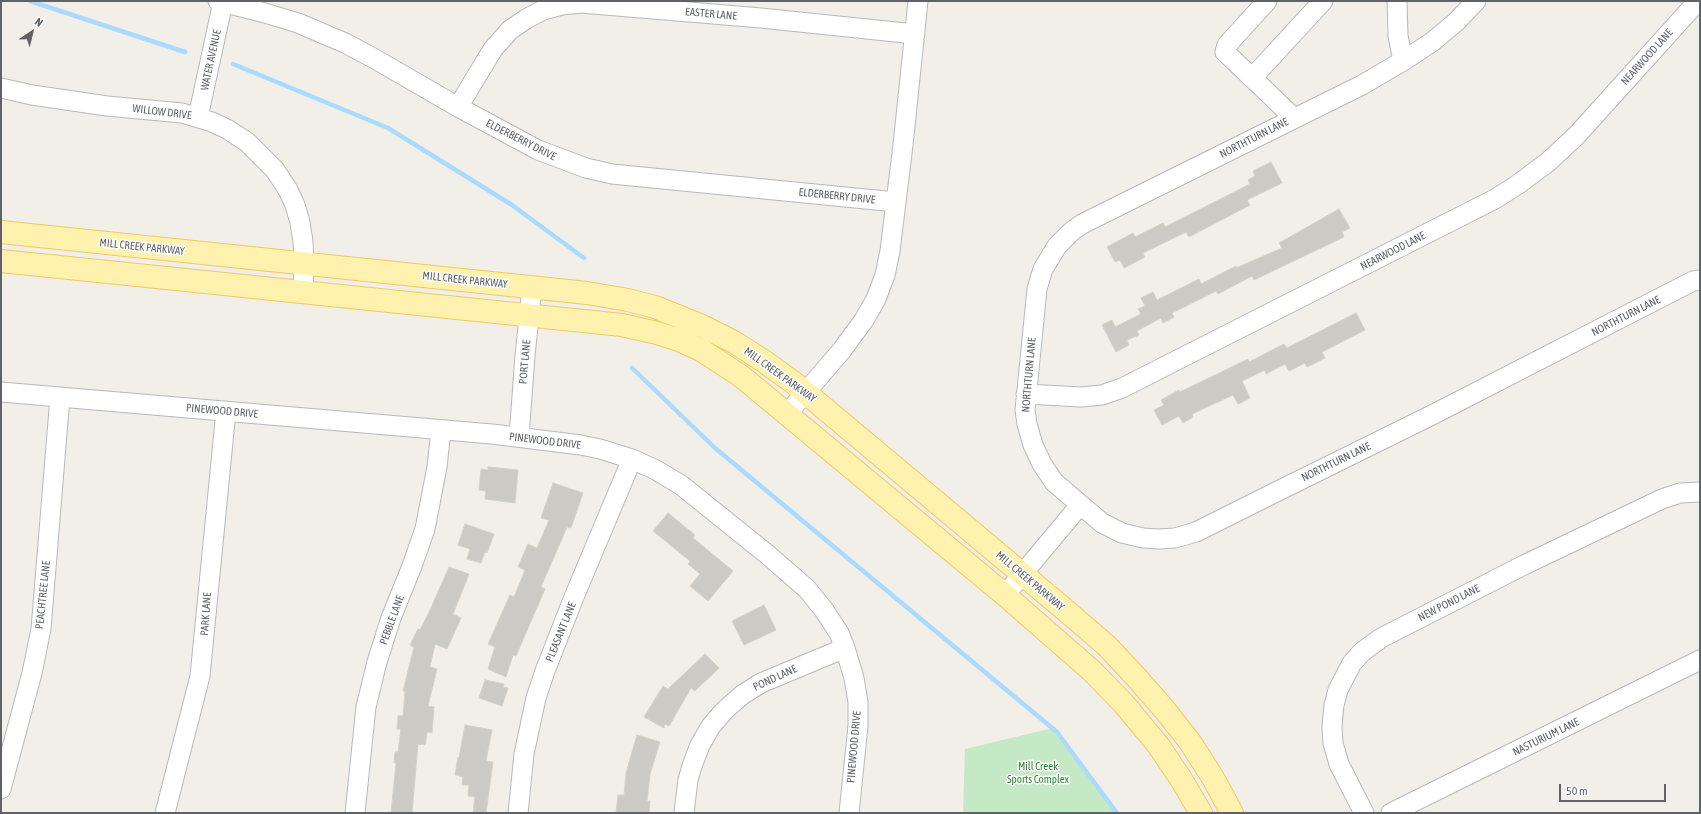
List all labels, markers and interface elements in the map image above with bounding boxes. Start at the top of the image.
street label: EASTER LANE [685,5,737,23]
north arrow [12,12,52,52]
text: N [33,15,45,29]
street label: NEARWOOD LANE [1618,26,1676,88]
street label: WATER AVENUE [198,28,224,92]
street label: WILLOW DRIVE [132,102,192,122]
street label: NORTHTURN LANE [1217,115,1291,161]
street label: ELDERBERRY DRIVE [484,117,558,163]
street label: ELDERBERRY DRIVE [798,185,876,207]
street label: NEARWOOD LANE [1358,229,1428,273]
street label: MILL CREEK PARKWAY [99,236,185,258]
street label: MILL CREEK PARKWAY [422,269,508,291]
street label: NORTHTURN LANE [1589,293,1663,339]
street label: NORTHTURN LANE [1019,337,1039,413]
street label: PORT LANE [516,339,534,385]
street label: MILL CREEK PARKWAY [741,344,819,406]
street label: PINEWOOD DRIVE [185,401,259,421]
street label: PINEWOOD DRIVE [508,430,582,452]
street label: NORTHTURN LANE [1299,440,1373,484]
street label: MILL CREEK PARKWAY [993,548,1067,614]
street label: PEACHTREE LANE [33,560,53,630]
street label: NEW POND LANE [1416,582,1482,624]
street label: PARK LANE [198,592,214,636]
street label: PEBBLE LANE [377,593,407,647]
street label: PLEASANT LANE [543,600,579,664]
street label: POND LANE [751,662,799,694]
street label: PINEWOOD DRIVE [844,710,864,784]
street label: NASTURIUM LANE [1511,715,1581,759]
park label: Mill Creek Sports Complex [1007,760,1069,786]
scale bar [1561,776,1668,802]
text: 50 m [1566,784,1588,798]

